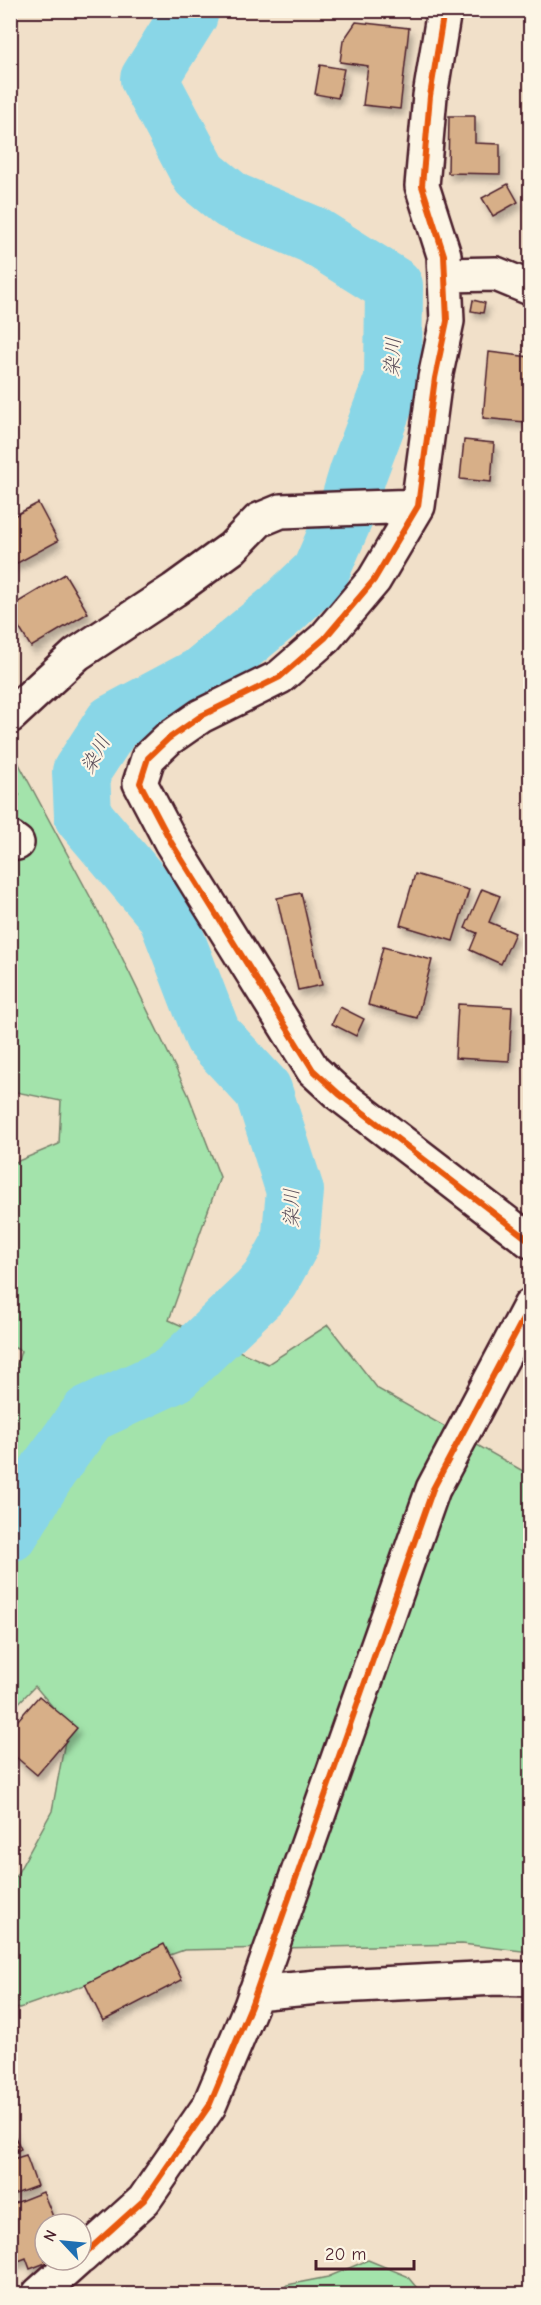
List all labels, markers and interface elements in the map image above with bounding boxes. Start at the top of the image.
water label: 染川 [380,336,405,378]
water label: 染川 [76,731,115,777]
water label: 染川 [280,1188,303,1228]
north arrow [33,2212,93,2272]
text: N [40,2227,61,2244]
scale bar [316,2233,414,2271]
text: 20 m [325,2244,366,2265]

